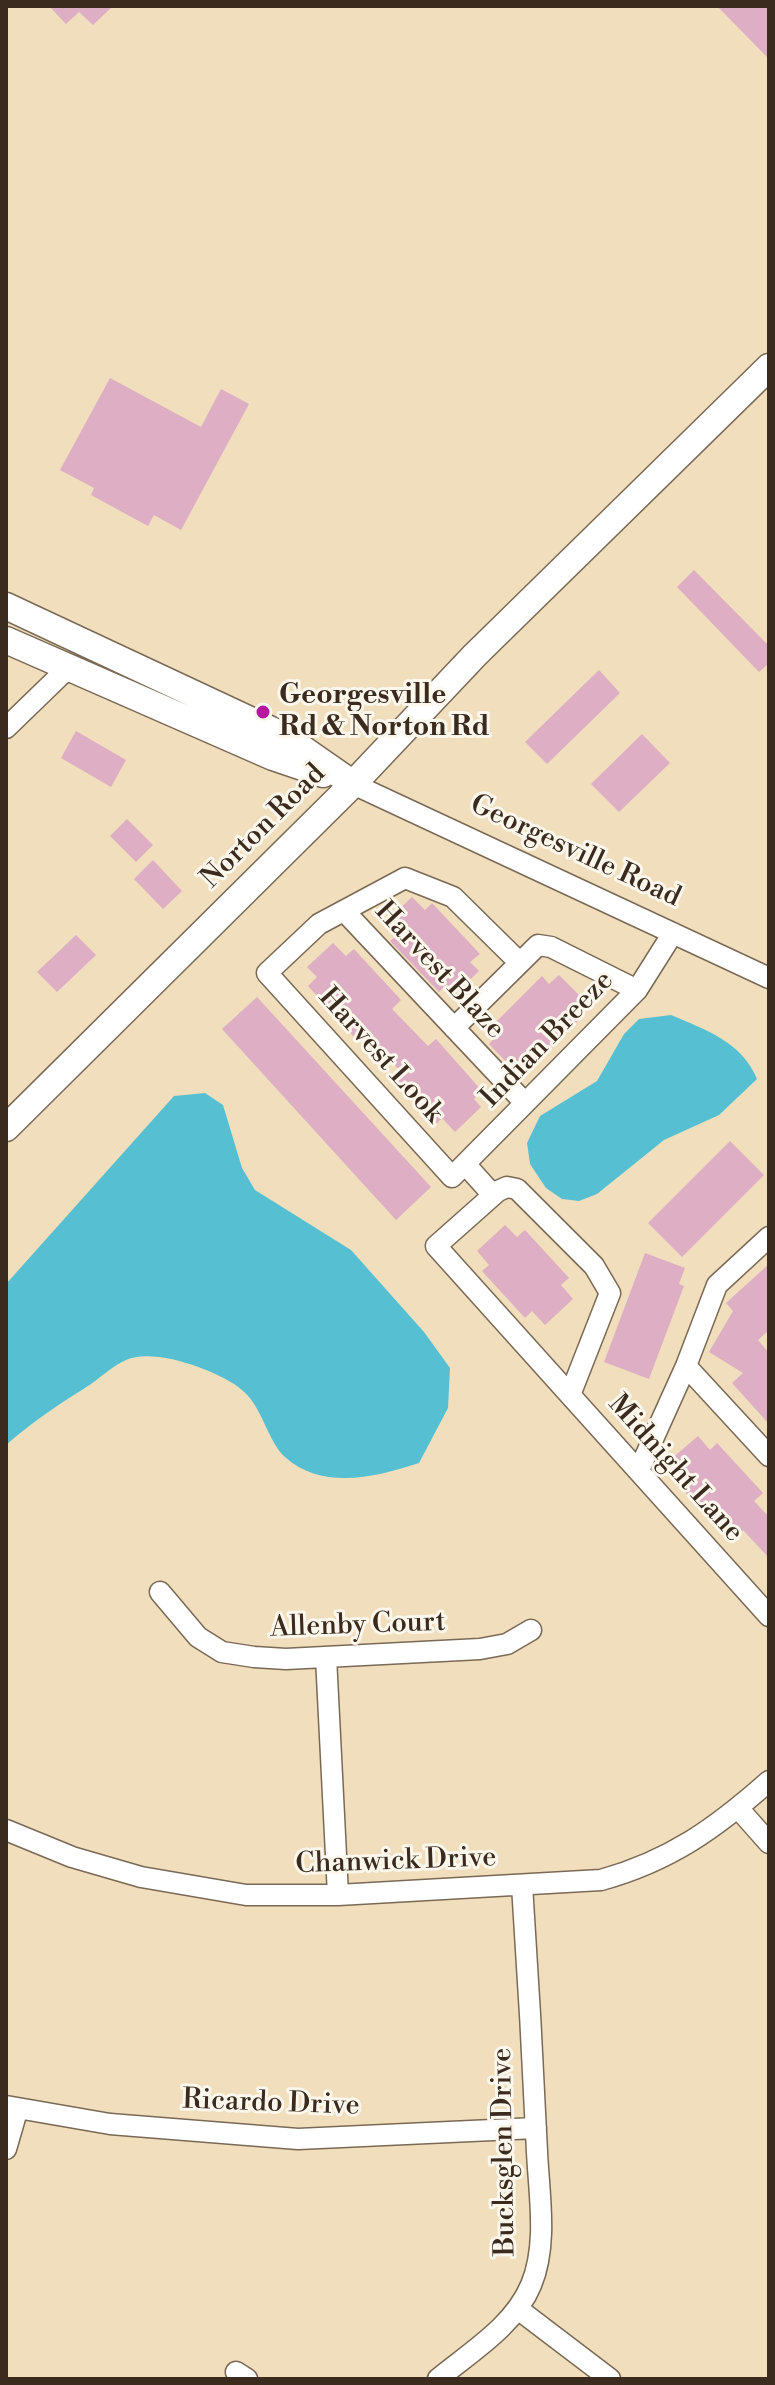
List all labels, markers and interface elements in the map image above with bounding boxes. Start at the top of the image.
place label: Georgesville Rd & Norton Rd [279,679,489,745]
marker: Georgesville Rd & Norton Rd [254,703,272,721]
street label: Norton Road [195,758,333,896]
street label: Georgesville Road [465,789,685,915]
street label: Harvest Blaze [367,895,511,1047]
street label: Indian Breeze [475,965,621,1115]
street label: Harvest Look [311,982,449,1130]
street label: Midnight Lane [600,1389,750,1549]
street label: Allenby Court [270,1606,446,1646]
street label: Chanwick Drive [295,1842,497,1882]
street label: Bucksglen Drive [486,2047,524,2257]
street label: Ricardo Drive [182,2084,360,2124]

